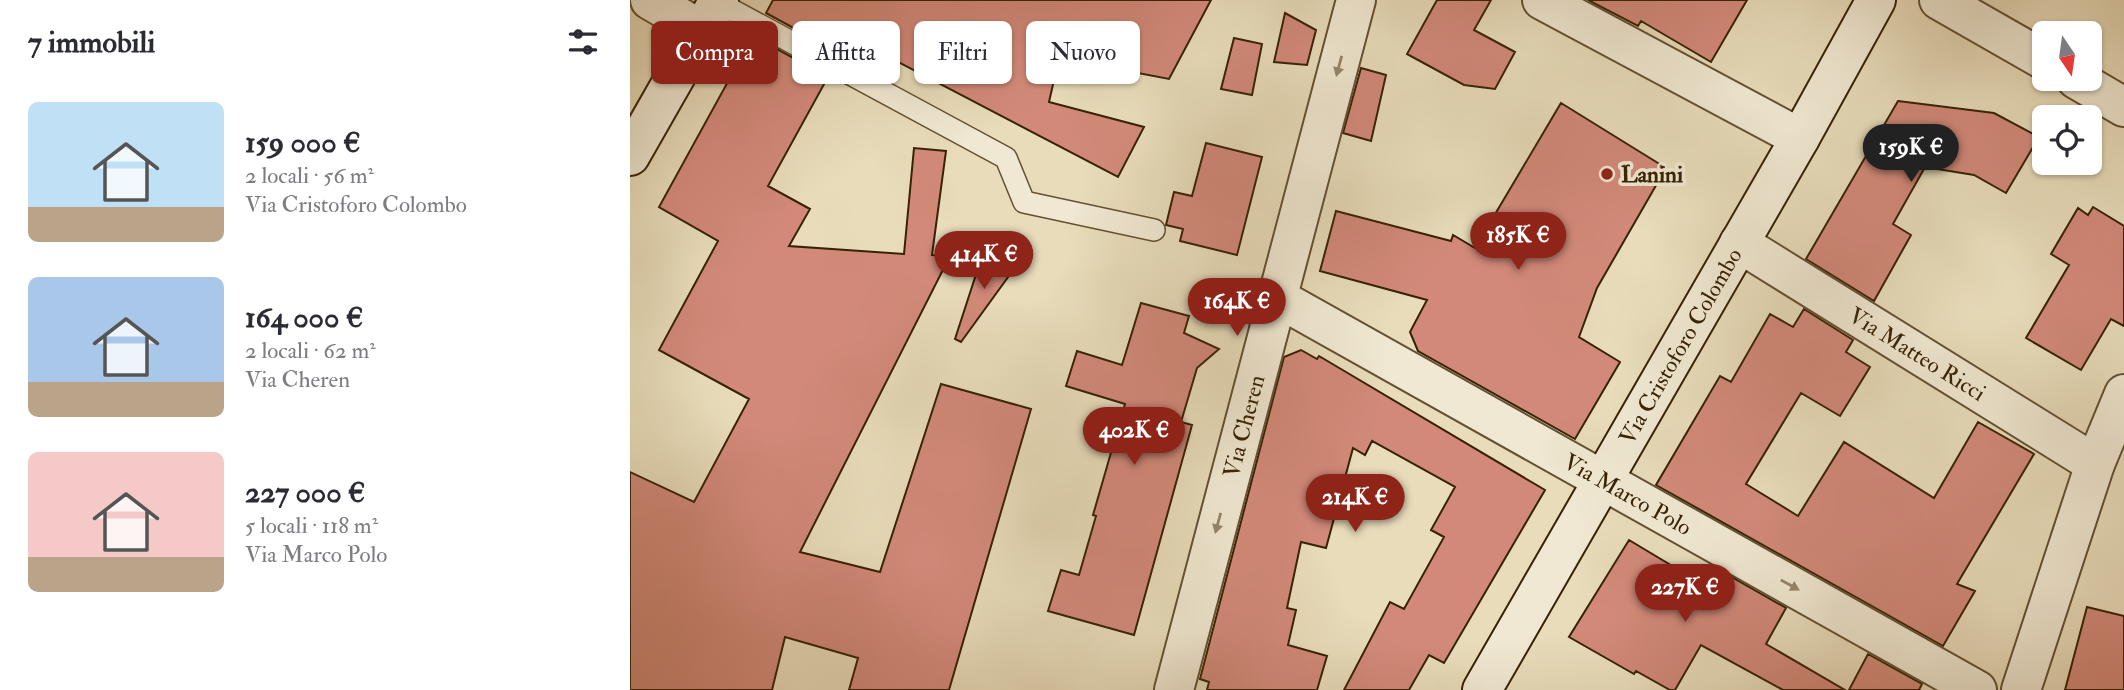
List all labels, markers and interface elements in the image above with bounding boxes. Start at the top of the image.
chip: Compra [651,21,778,84]
chip: Affitta [792,21,900,84]
chip: Filtri [914,21,1012,84]
chip: Nuovo [1026,21,1140,84]
north arrow [2032,21,2102,91]
map controls [2032,21,2102,175]
icon: filters [564,23,602,61]
text: 7 immobili [28,24,155,61]
one-way arrow [1333,55,1344,77]
button: locate [2032,105,2102,175]
text: 159 000 € [245,124,361,161]
pin: 159K € [1854,124,1968,184]
icon: home [84,130,168,214]
text: 159K € [1879,132,1943,161]
place label: Lanini [1621,160,1683,189]
text: 2 locali · 56 m² [245,161,374,190]
marker: Lanini [1599,166,1615,182]
text: Via Cristoforo Colombo [245,190,467,219]
pin: 185K € [1461,212,1575,272]
text: 185K € [1486,220,1550,249]
pin: 414K € [927,232,1041,291]
text: 414K € [950,239,1018,268]
street label: Via Cristoforo Colombo [1613,243,1749,450]
pin: 164K € [1180,278,1294,338]
text: 164K € [1204,286,1270,315]
text: 164 000 € [245,299,363,336]
street label: Via Matteo Ricci [1843,301,1991,408]
icon: home [84,305,168,389]
text: 2 locali · 62 m² [245,336,376,365]
text: Via Cheren [245,365,350,394]
street label: Via Cheren [1217,371,1272,481]
pin: 402K € [1077,407,1191,467]
text: 402K € [1099,415,1169,444]
street label: Via Marco Polo [1558,447,1697,542]
text: 227 000 € [245,474,365,511]
pin: 214K € [1298,475,1412,534]
icon: home [84,480,168,564]
text: 214K € [1322,482,1388,511]
text: 5 locali · 118 m² [245,511,378,540]
one-way arrow [1212,512,1223,534]
text: Via Marco Polo [245,540,387,569]
pin: 227K € [1628,564,1742,624]
text: 227K € [1651,572,1719,601]
one-way arrow [1781,579,1800,591]

